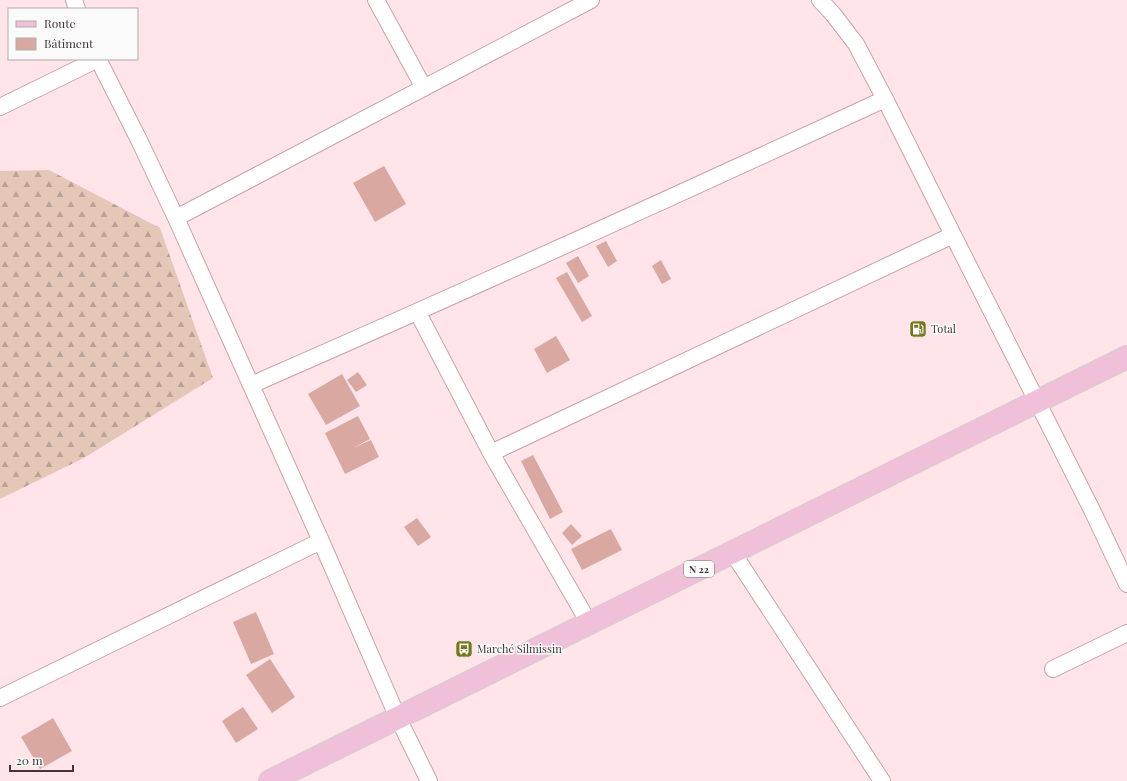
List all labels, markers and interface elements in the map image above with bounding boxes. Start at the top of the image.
legend [8,8,138,60]
text: Route [44,15,76,31]
text: Bâtiment [44,35,94,51]
fuel station icon: Total [908,319,928,339]
place label: Total [931,321,956,336]
road number: N 22 [684,561,714,577]
bus stop icon: Marché Silmissin [454,639,474,659]
place label: Marché Silmissin [477,641,562,656]
scale bar [10,747,73,773]
text: 20 m [16,752,43,768]

